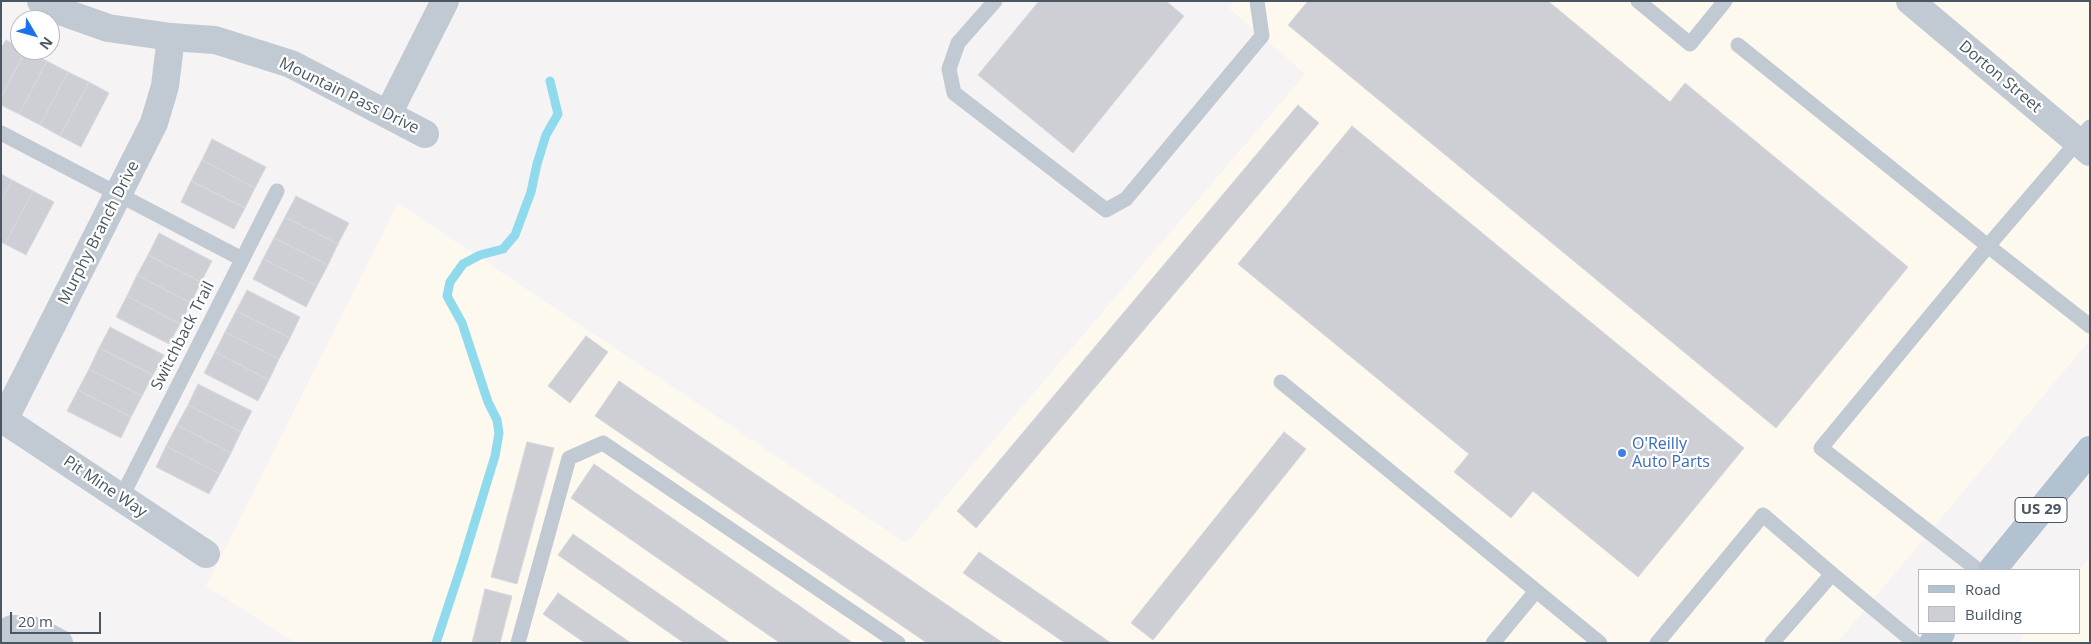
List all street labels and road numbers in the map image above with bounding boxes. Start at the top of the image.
street label: Dorton Street [1955,37,2045,117]
street label: Mountain Pass Drive [276,54,422,138]
street label: Murphy Branch Drive [54,158,144,308]
street label: Switchback Trail [147,278,219,394]
street label: Pit Mine Way [60,452,150,522]
road number: US 29 [2015,498,2067,522]

